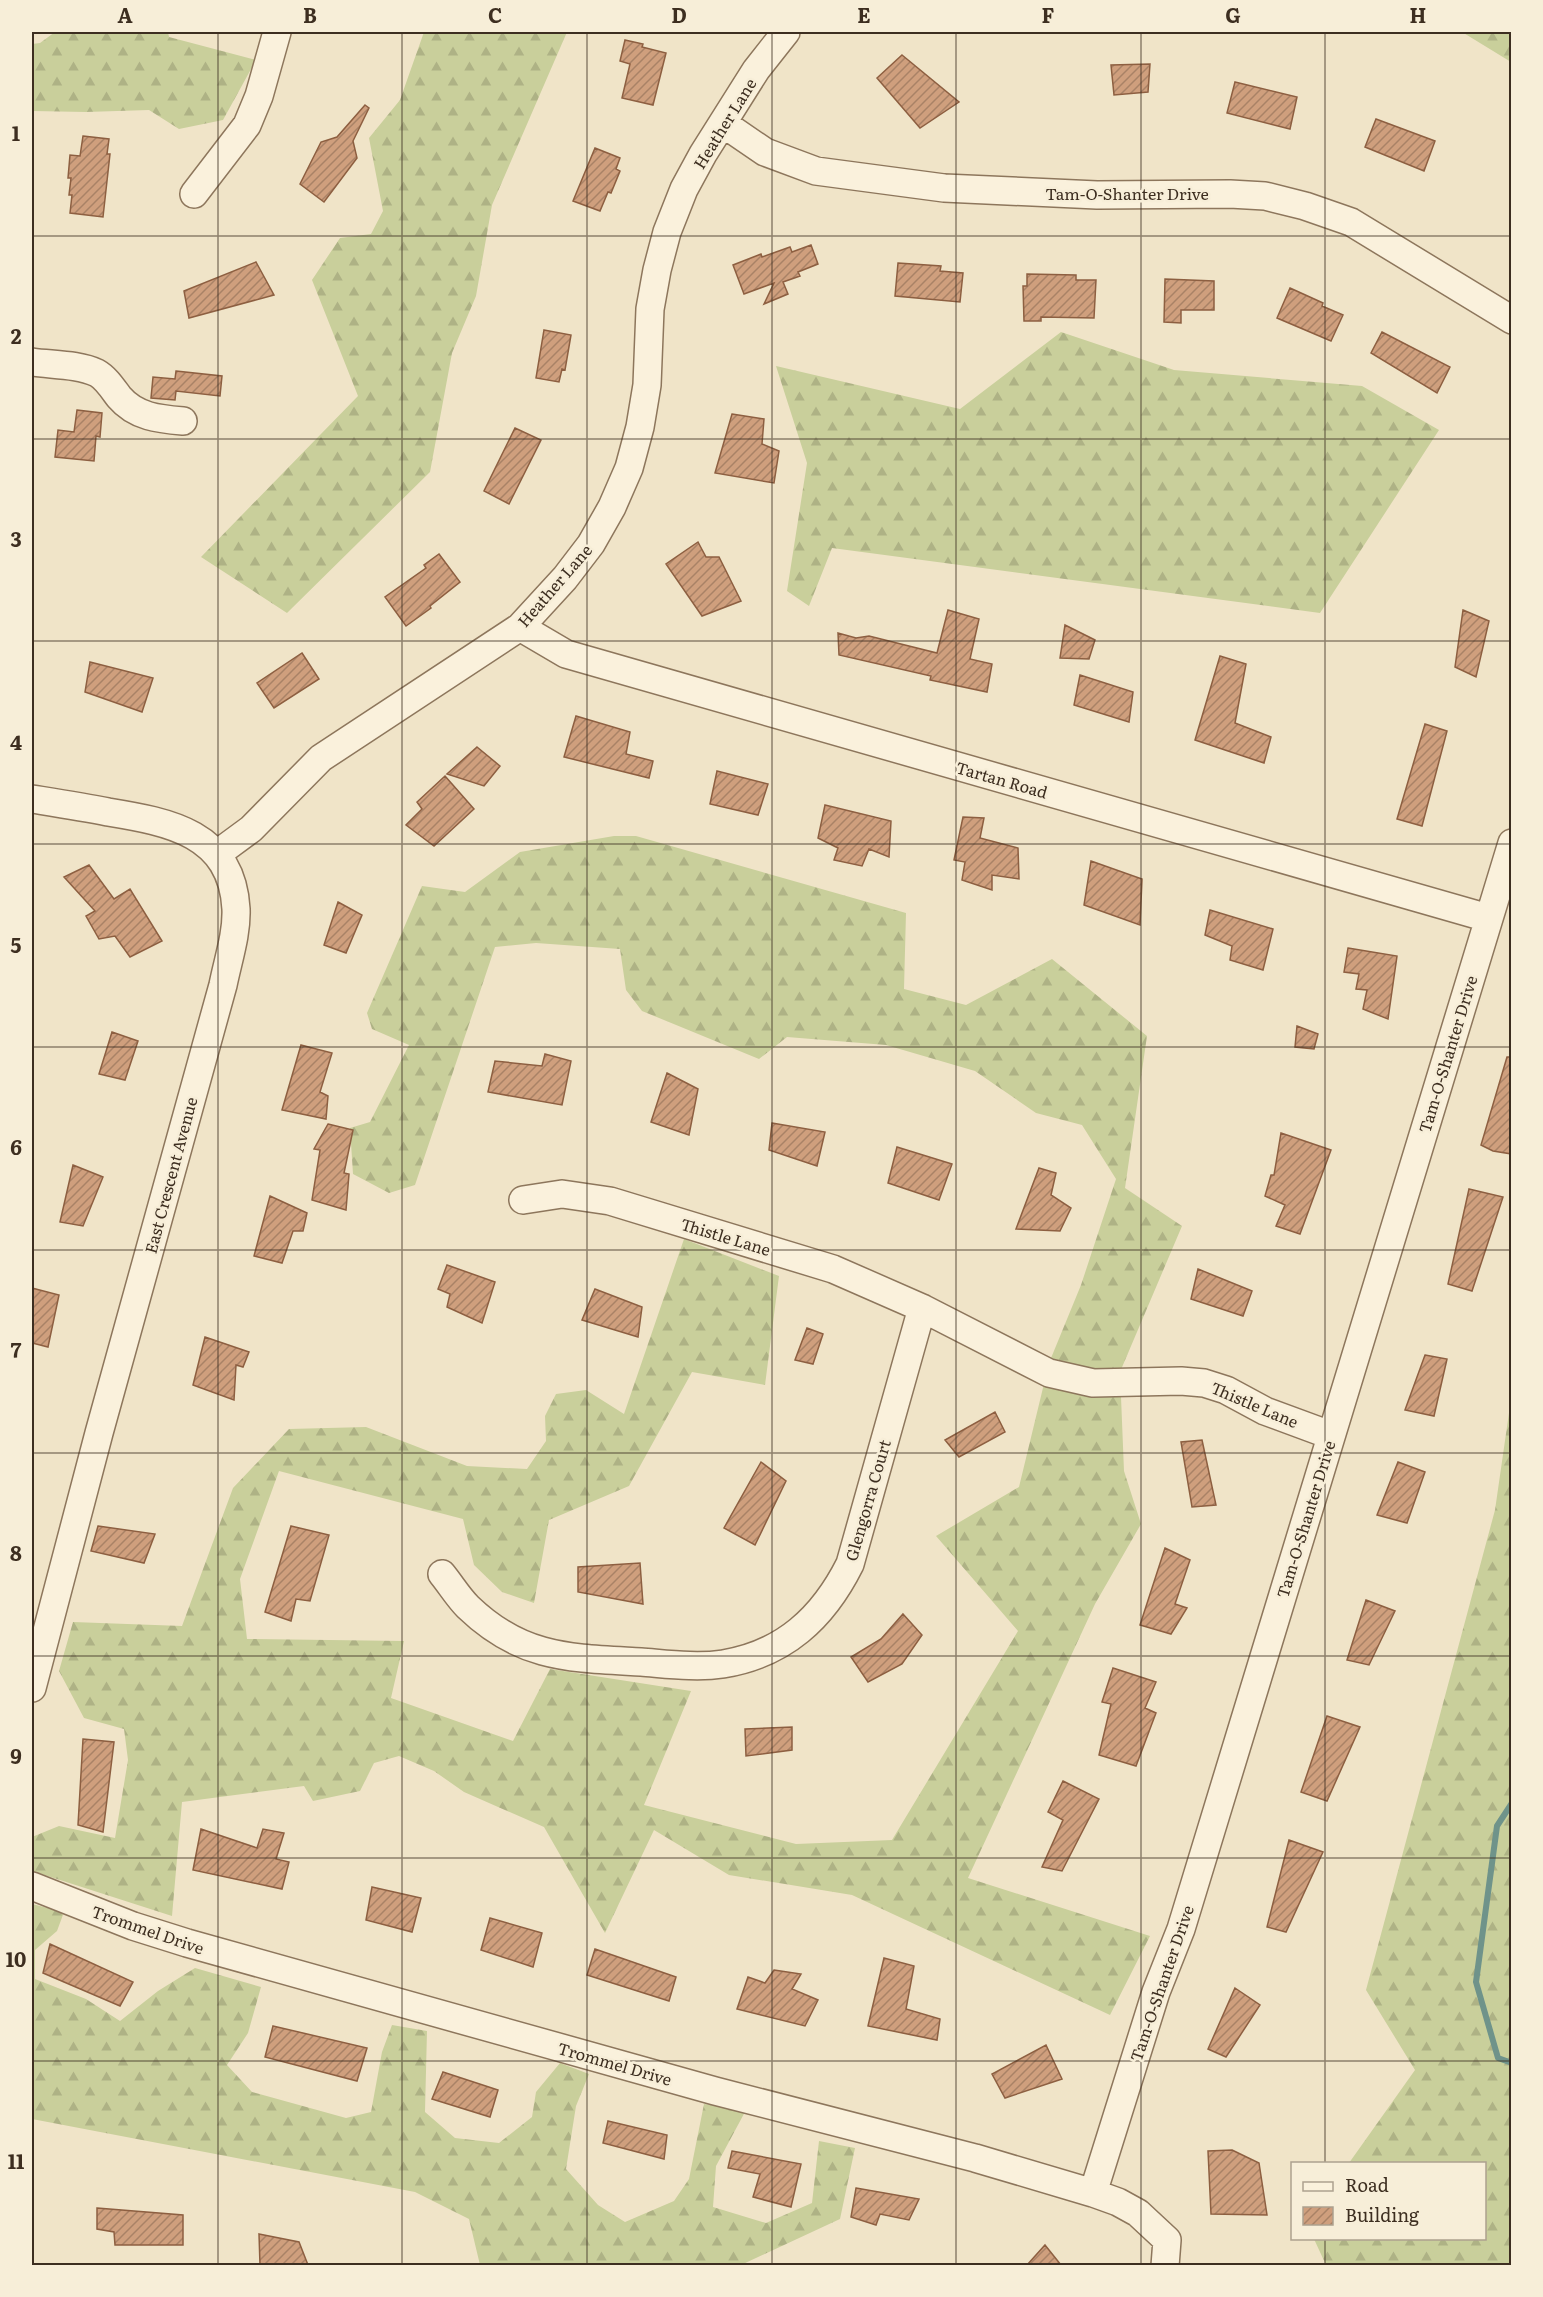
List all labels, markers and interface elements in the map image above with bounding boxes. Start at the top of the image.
text: A [117,0,133,29]
text: B [303,0,317,29]
text: C [488,0,502,29]
text: D [671,0,687,29]
text: E [857,0,871,29]
text: F [1042,0,1055,29]
text: G [1225,0,1241,29]
text: H [1410,0,1426,29]
street label: Heather Lane [687,73,761,173]
text: 1 [12,117,20,147]
street label: Tam-O-Shanter Drive [1045,181,1209,205]
text: 2 [11,320,22,350]
text: 3 [10,523,22,553]
street label: Heather Lane [511,538,597,632]
text: 4 [10,726,22,756]
street label: Tartan Road [953,754,1051,804]
text: 5 [11,929,22,959]
street label: Tam-O-Shanter Drive [1412,972,1482,1136]
street label: East Crescent Avenue [138,1094,202,1256]
text: 6 [10,1131,22,1161]
street label: Thistle Lane [678,1211,774,1261]
text: 7 [11,1334,22,1364]
street label: Thistle Lane [1208,1375,1302,1433]
street label: Glengorra Court [838,1436,896,1564]
street label: Tam-O-Shanter Drive [1270,1437,1340,1601]
text: 8 [10,1537,22,1567]
text: 9 [10,1740,22,1770]
street label: Trommel Drive [89,1899,207,1959]
street label: Tam-O-Shanter Drive [1123,1902,1199,2064]
text: 10 [6,1943,26,1973]
street label: Trommel Drive [555,2035,675,2091]
text: 11 [8,2145,24,2175]
legend [1291,2162,1486,2240]
text: Road [1345,2171,1389,2198]
text: Building [1345,2201,1420,2228]

